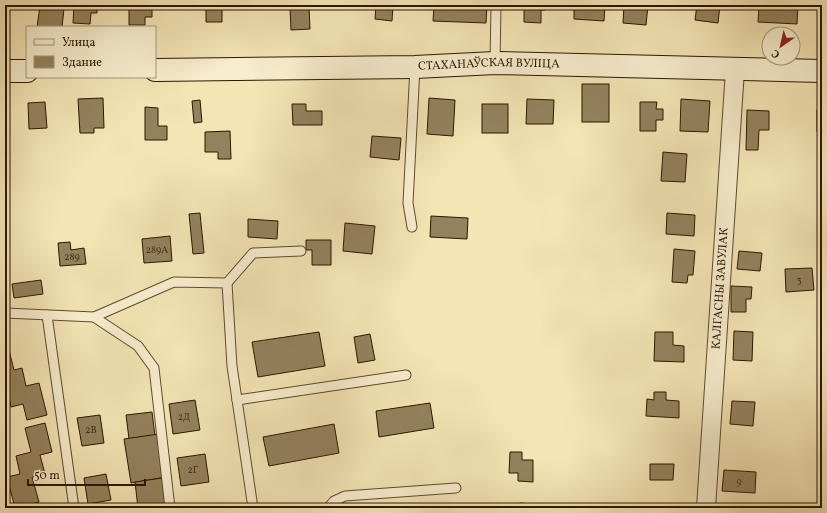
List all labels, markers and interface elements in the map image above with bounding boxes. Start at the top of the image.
legend [26,26,156,78]
north arrow [761,26,801,66]
text: Улица [62,35,95,51]
text: С [769,45,783,61]
text: Здание [62,55,102,71]
street label: СТАХАНАЎСКАЯ ВУЛІЦА [418,55,560,75]
street label: КАЛГАСНЫ ЗАВУЛАК [709,227,733,350]
house number: 289А [146,243,168,257]
house number: 289 [64,250,80,264]
house number: 3 [796,273,802,287]
house number: 2Д [178,410,190,424]
house number: 2В [85,423,97,437]
scale bar [28,461,145,487]
house number: 2Г [188,463,199,477]
text: 50 m [34,468,60,484]
house number: 9 [736,475,742,489]

